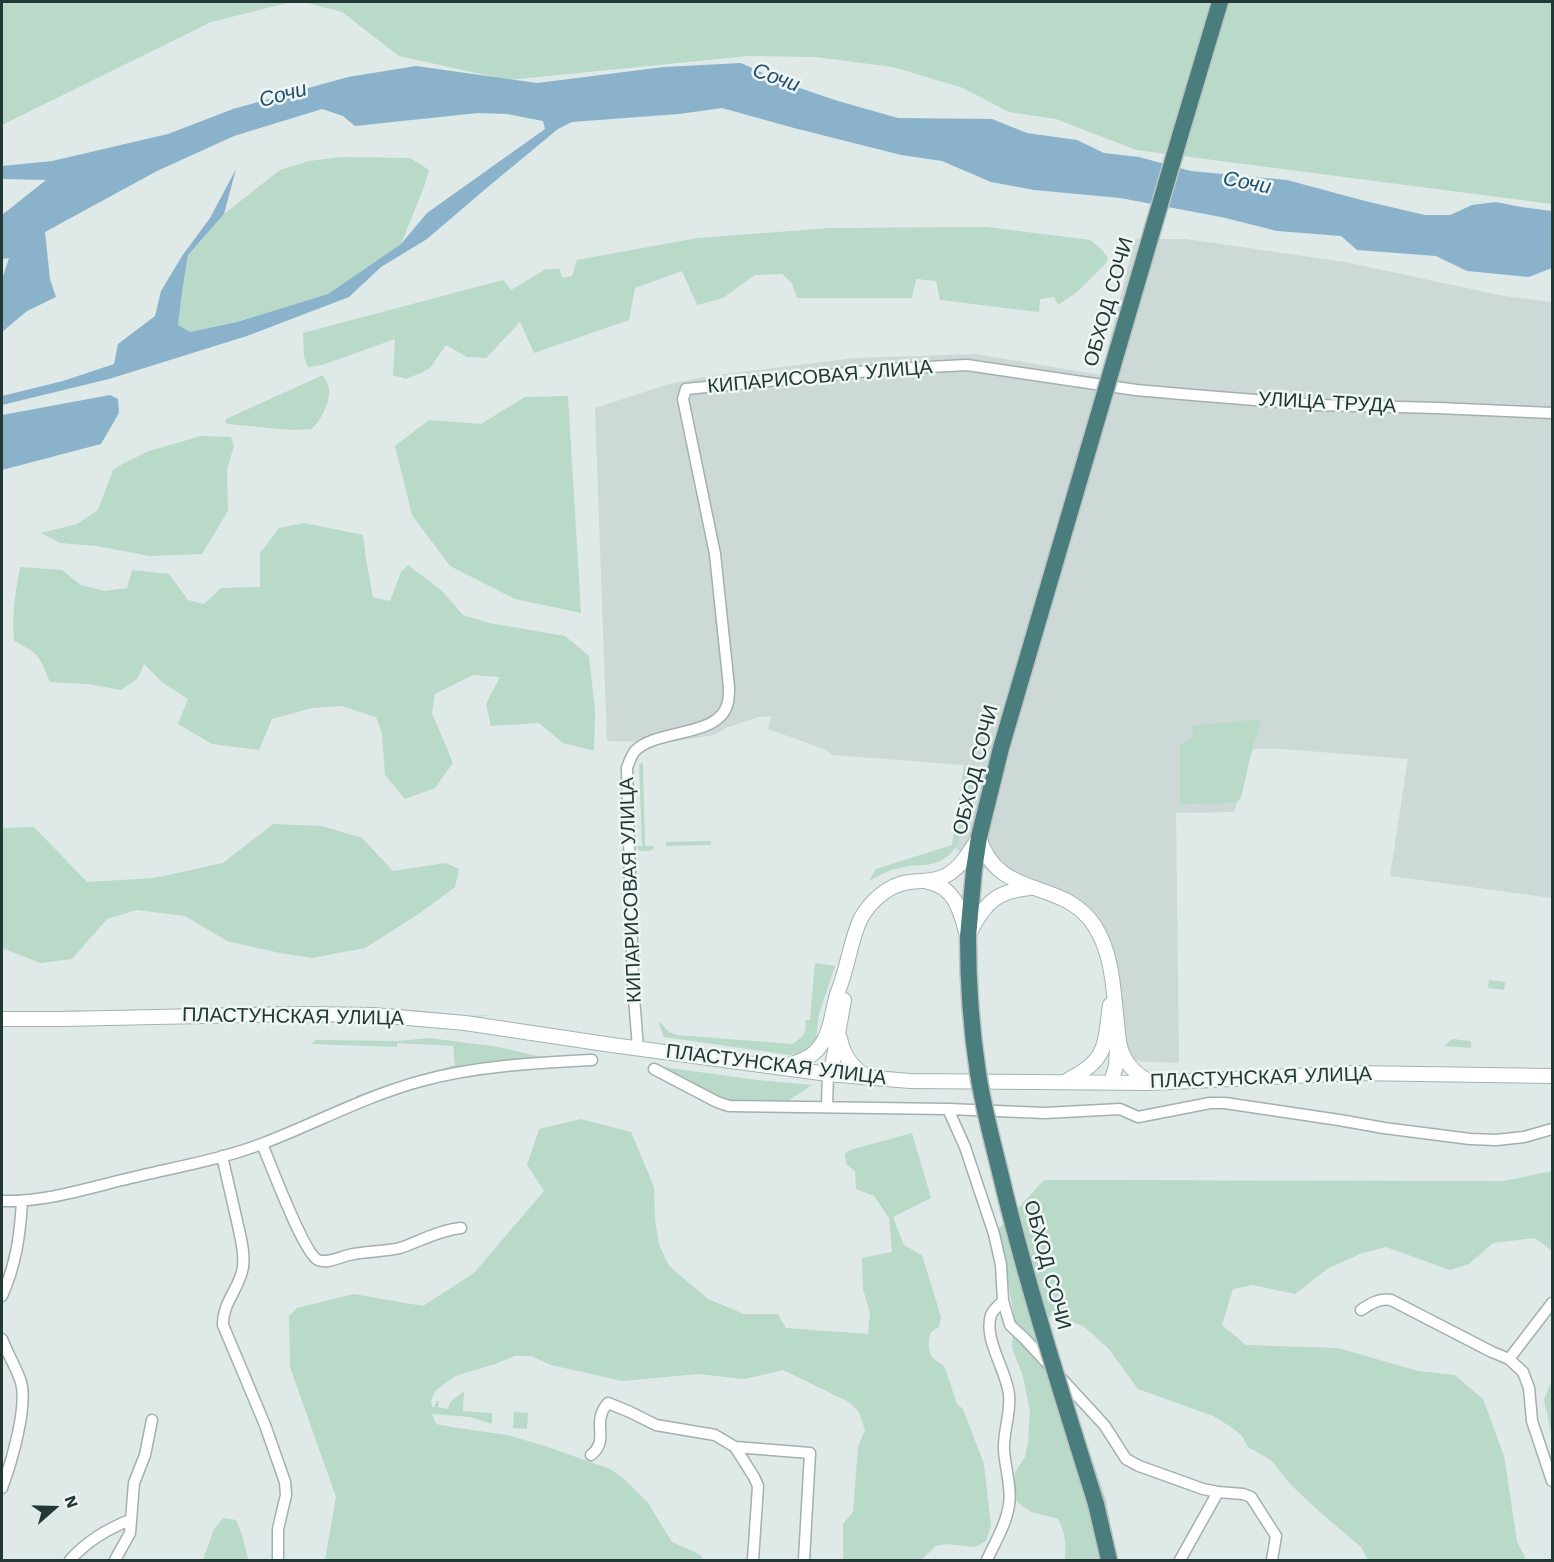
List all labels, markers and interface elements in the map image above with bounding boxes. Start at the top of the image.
water label: Сочи [749,58,803,98]
water label: Сочи [256,77,310,113]
water label: Сочи [1221,166,1273,200]
street label: ОБХОД СОЧИ [1079,235,1139,369]
street label: КИПАРИСОВАЯ УЛИЦА [706,355,934,399]
street label: УЛИЦА ТРУДА [1257,387,1397,419]
street label: ОБХОД СОЧИ [948,702,1004,838]
street label: КИПАРИСОВАЯ УЛИЦА [615,777,647,1003]
street label: ПЛАСТУНСКАЯ УЛИЦА [182,1003,404,1031]
street label: ПЛАСТУНСКАЯ УЛИЦА [664,1040,888,1090]
street label: ПЛАСТУНСКАЯ УЛИЦА [1150,1062,1372,1094]
street label: ОБХОД СОЧИ [1018,1198,1076,1332]
north arrow [24,1478,84,1538]
text: N [60,1493,82,1510]

